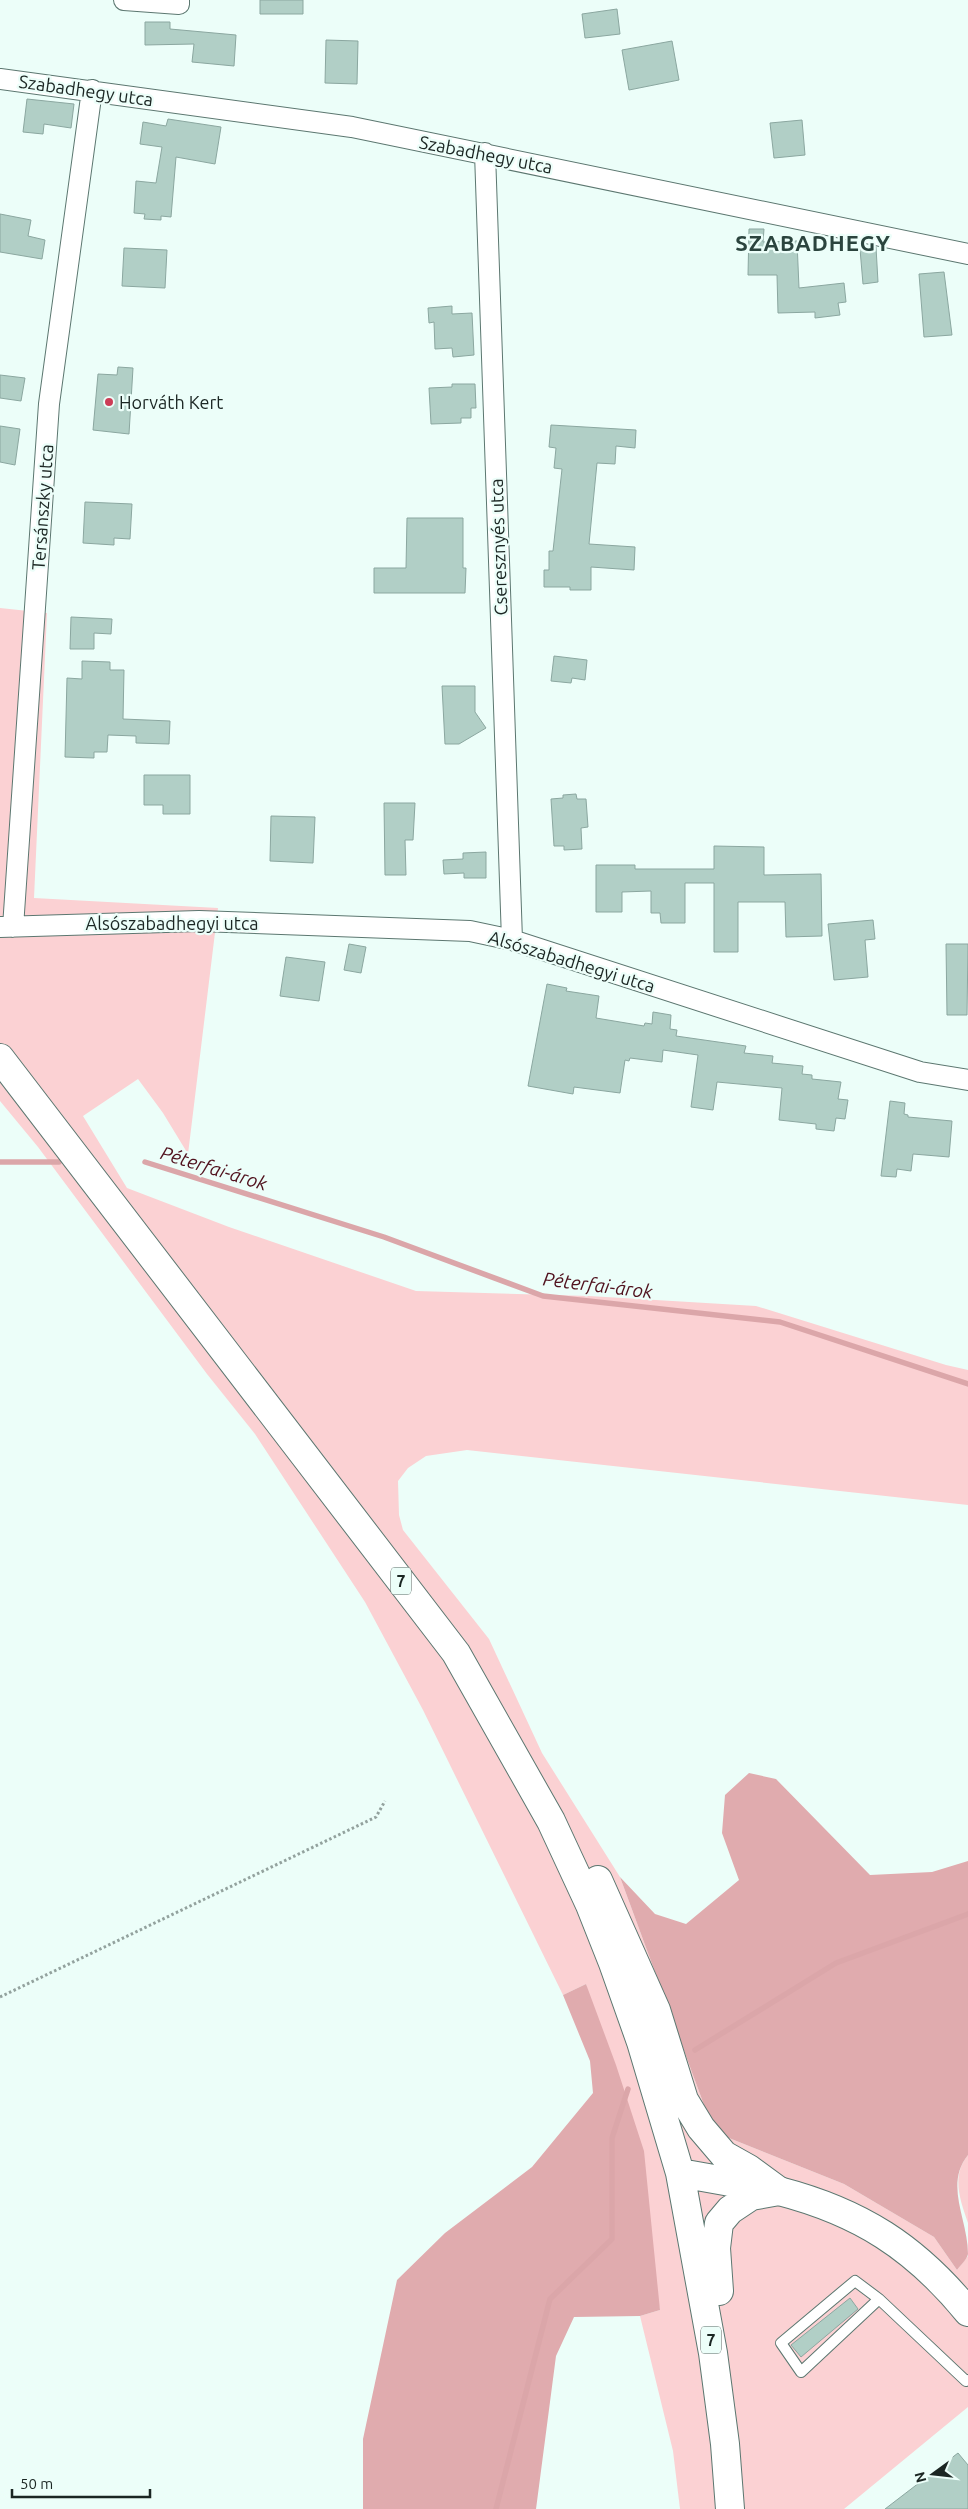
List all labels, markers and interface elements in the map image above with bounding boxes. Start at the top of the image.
street label: Szabadhegy utca [18,71,154,109]
street label: Szabadhegy utca [418,131,554,177]
district label: SZABADHEGY [735,230,891,255]
place label: Horváth Kert [119,392,223,412]
marker: Horváth Kert [103,396,115,408]
street label: Tersánszky utca [28,443,56,571]
street label: Cseresznyés utca [486,478,510,616]
street label: Alsószabadhegyi utca [86,913,258,933]
street label: Alsószabadhegyi utca [486,926,658,996]
water label: Péterfai-árok [158,1141,270,1195]
water label: Péterfai-árok [542,1267,654,1303]
road number: 7 [391,1568,411,1594]
road number: 7 [701,2326,721,2354]
north arrow [908,2449,958,2499]
scale bar [12,2466,150,2498]
text: N [911,2470,930,2484]
text: 50 m [20,2475,53,2492]

